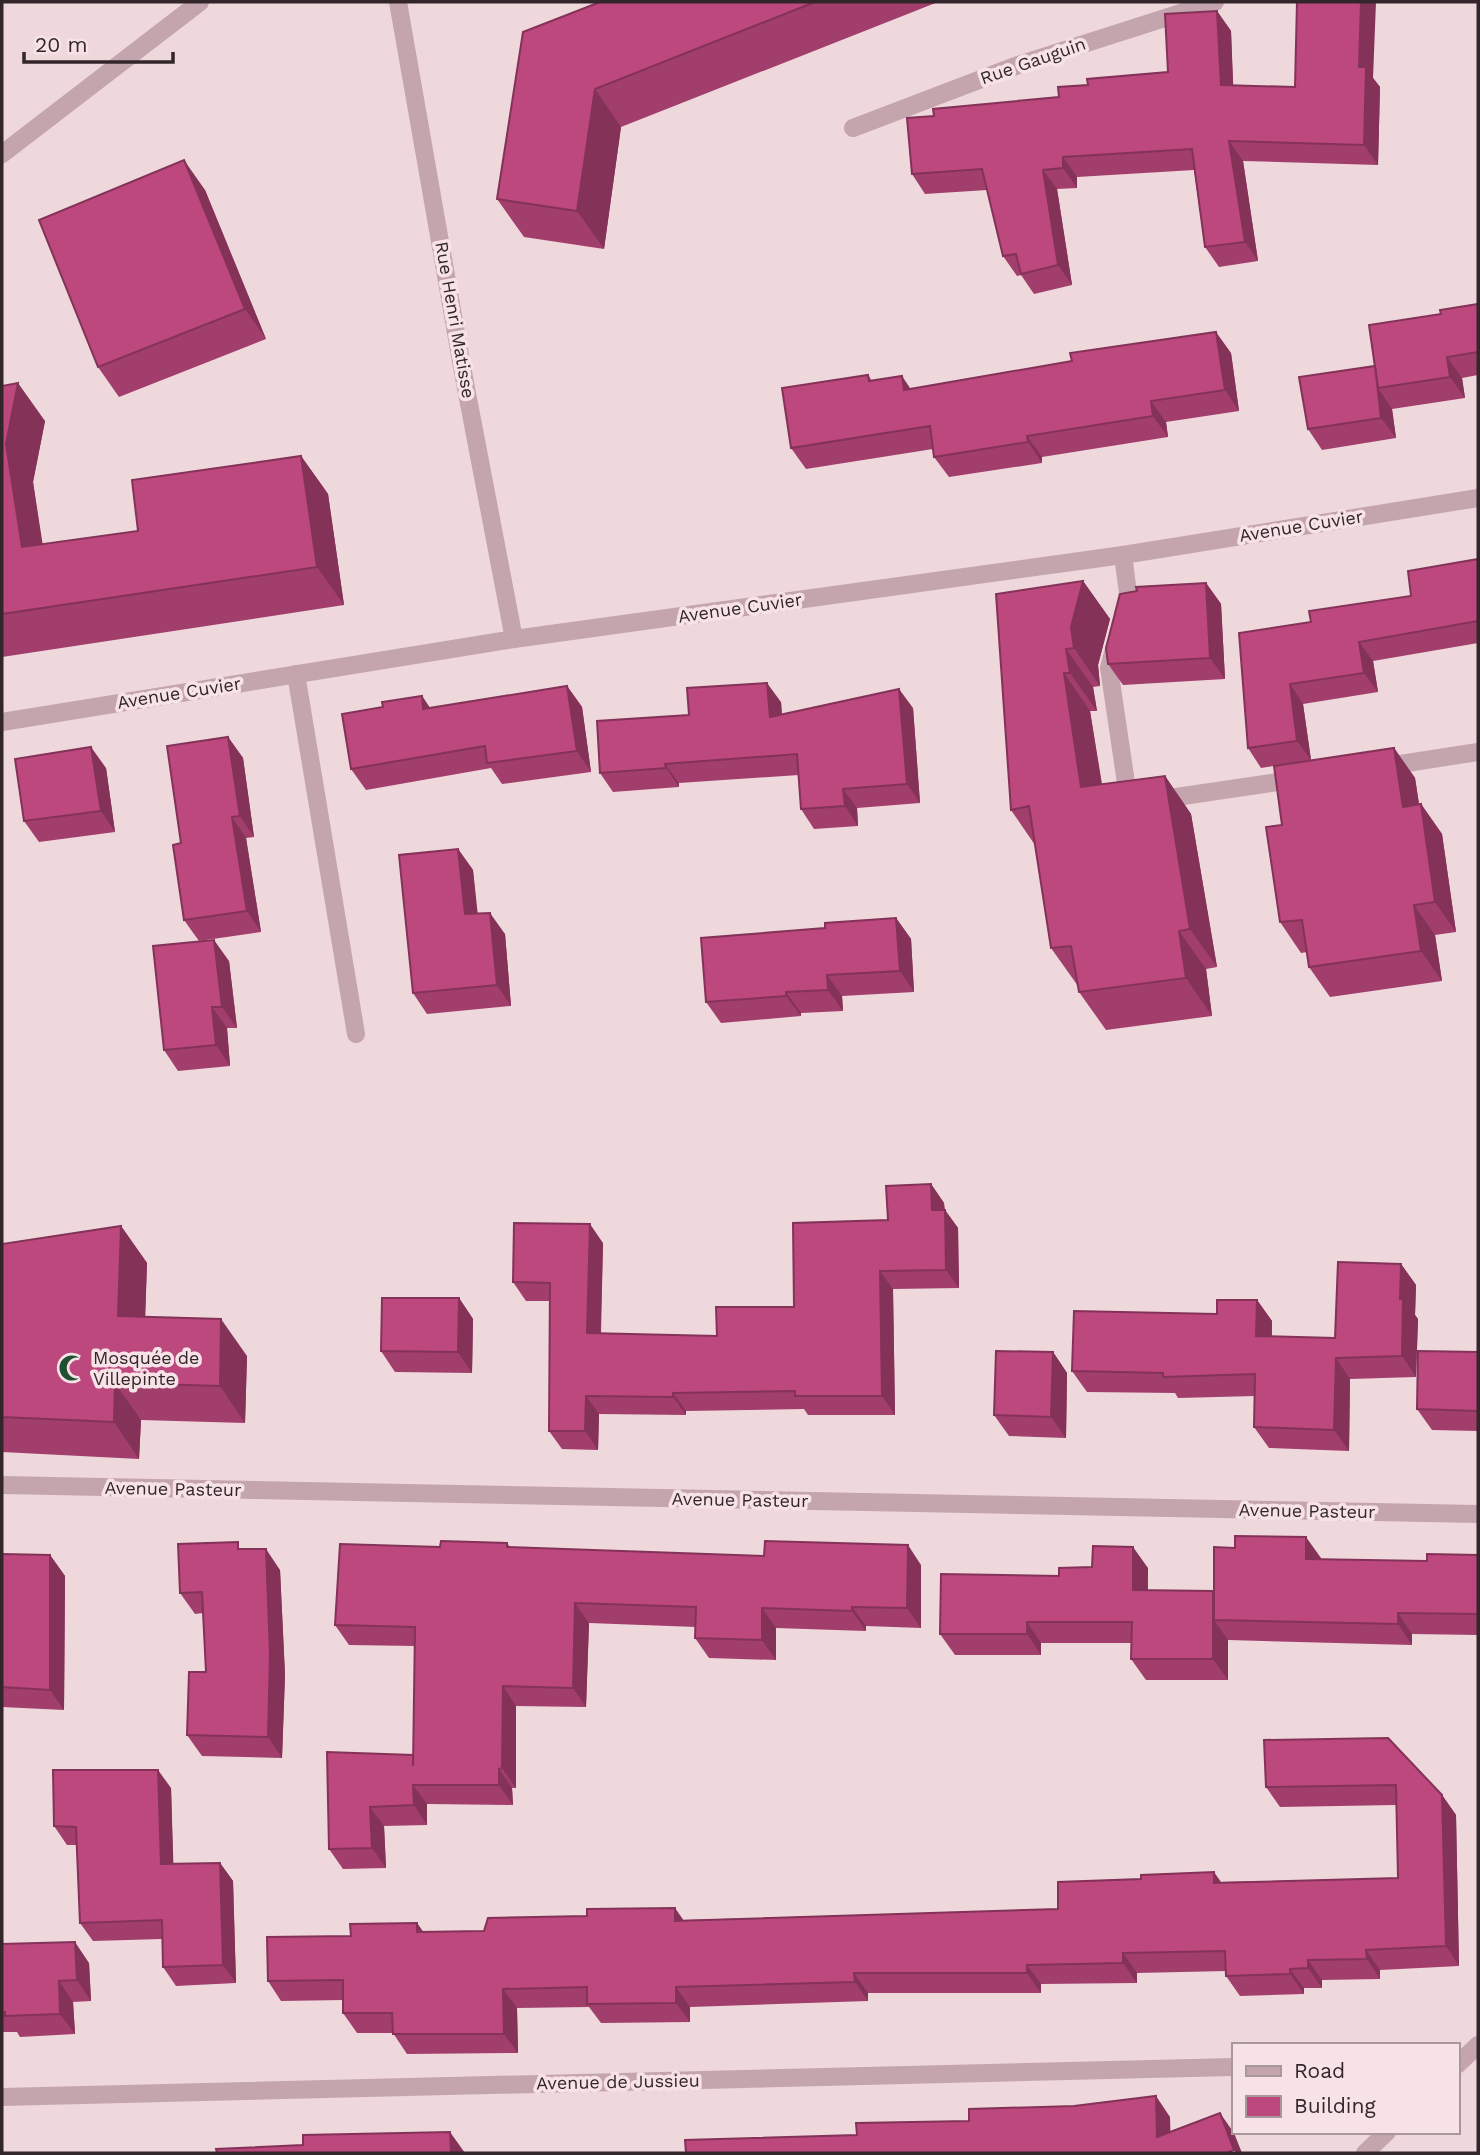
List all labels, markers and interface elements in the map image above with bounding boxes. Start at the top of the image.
scale bar [24,21,173,65]
text: 20 m [35,32,87,57]
street label: Rue Gauguin [977,33,1088,88]
street label: Rue Henri Matisse [431,240,480,400]
street label: Avenue Cuvier [1237,505,1364,546]
street label: Avenue Cuvier [677,588,803,627]
street label: Avenue Cuvier [115,672,242,713]
place label: Mosquée de Villepinte [93,1347,200,1389]
mosque icon: Mosquée de Villepinte [57,1353,87,1383]
street label: Avenue Pasteur [104,1477,242,1500]
street label: Avenue Pasteur [671,1488,809,1511]
street label: Avenue Pasteur [1238,1499,1376,1522]
legend [1232,2043,1459,2134]
text: Road [1294,2058,1345,2083]
street label: Avenue de Jussieu [536,2070,700,2093]
text: Building [1294,2093,1376,2118]

